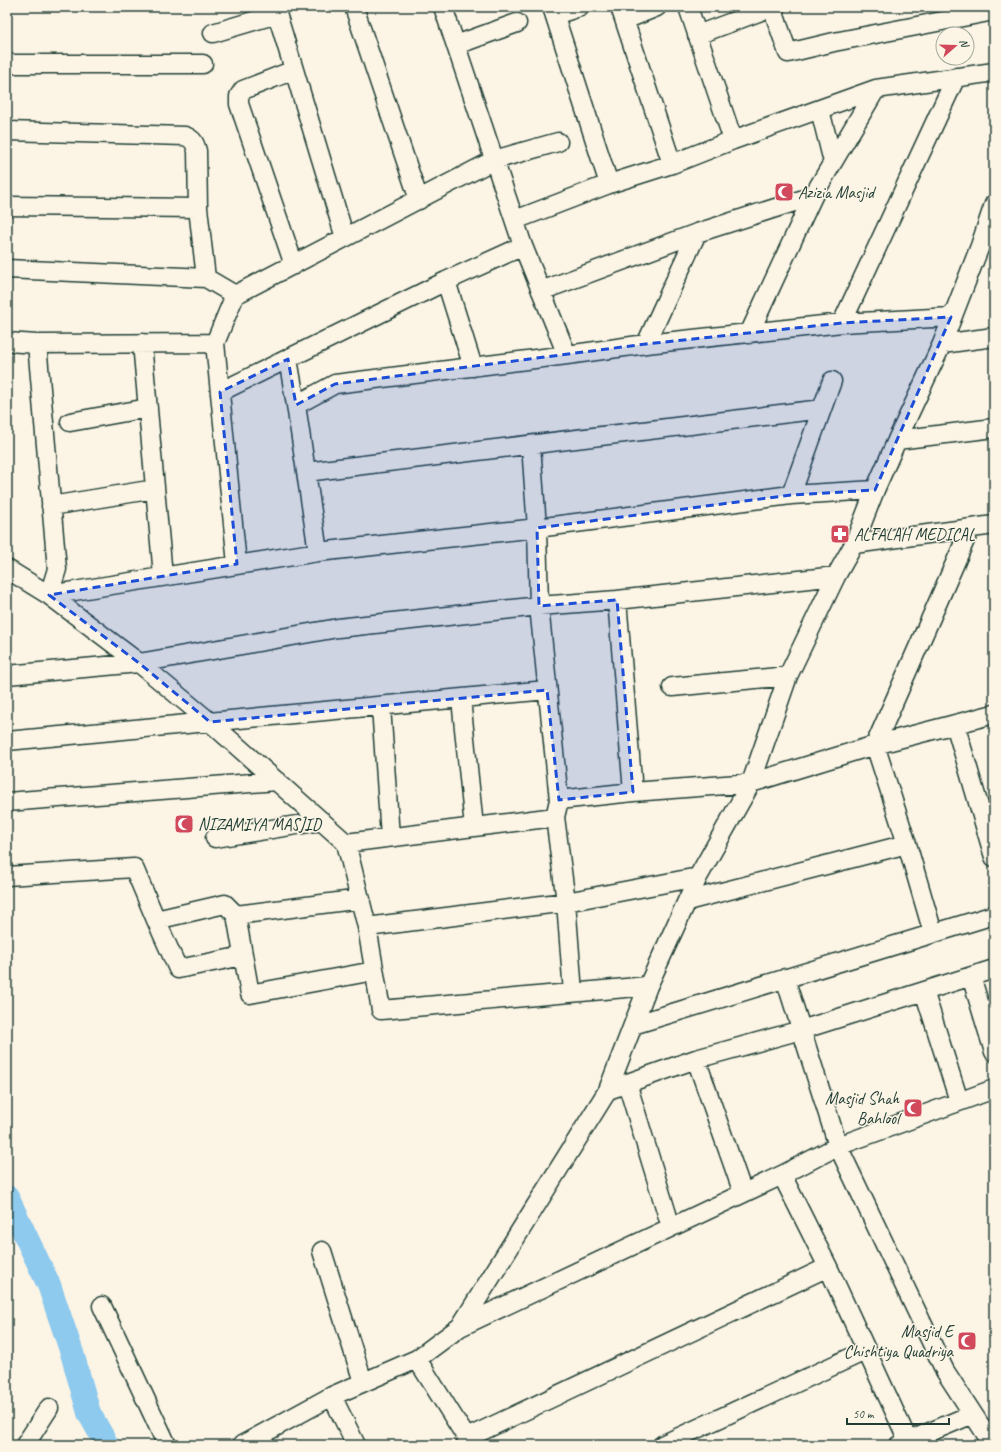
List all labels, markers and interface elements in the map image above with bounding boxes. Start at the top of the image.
north arrow [935,26,975,66]
text: N [957,37,973,50]
mosque icon: Azizia Masjid [773,181,795,203]
place label: Azizia Masjid [798,182,877,203]
pharmacy icon: ALFALAH MEDICAL [829,523,851,545]
place label: ALFALAH MEDICAL [854,524,976,545]
mosque icon: NIZAMIYA MASJID [173,813,195,835]
place label: NIZAMIYA MASJID [198,814,322,835]
place label: Masjid Shah Bahlool [825,1088,902,1129]
mosque icon: Masjid Shah Bahlool [902,1097,924,1119]
place label: Masjid E Chishtiya Quadriya [844,1321,955,1362]
mosque icon: Masjid E Chishtiya Quadriya [956,1330,978,1352]
scale bar [847,1400,949,1426]
text: 50 m [853,1406,875,1422]

